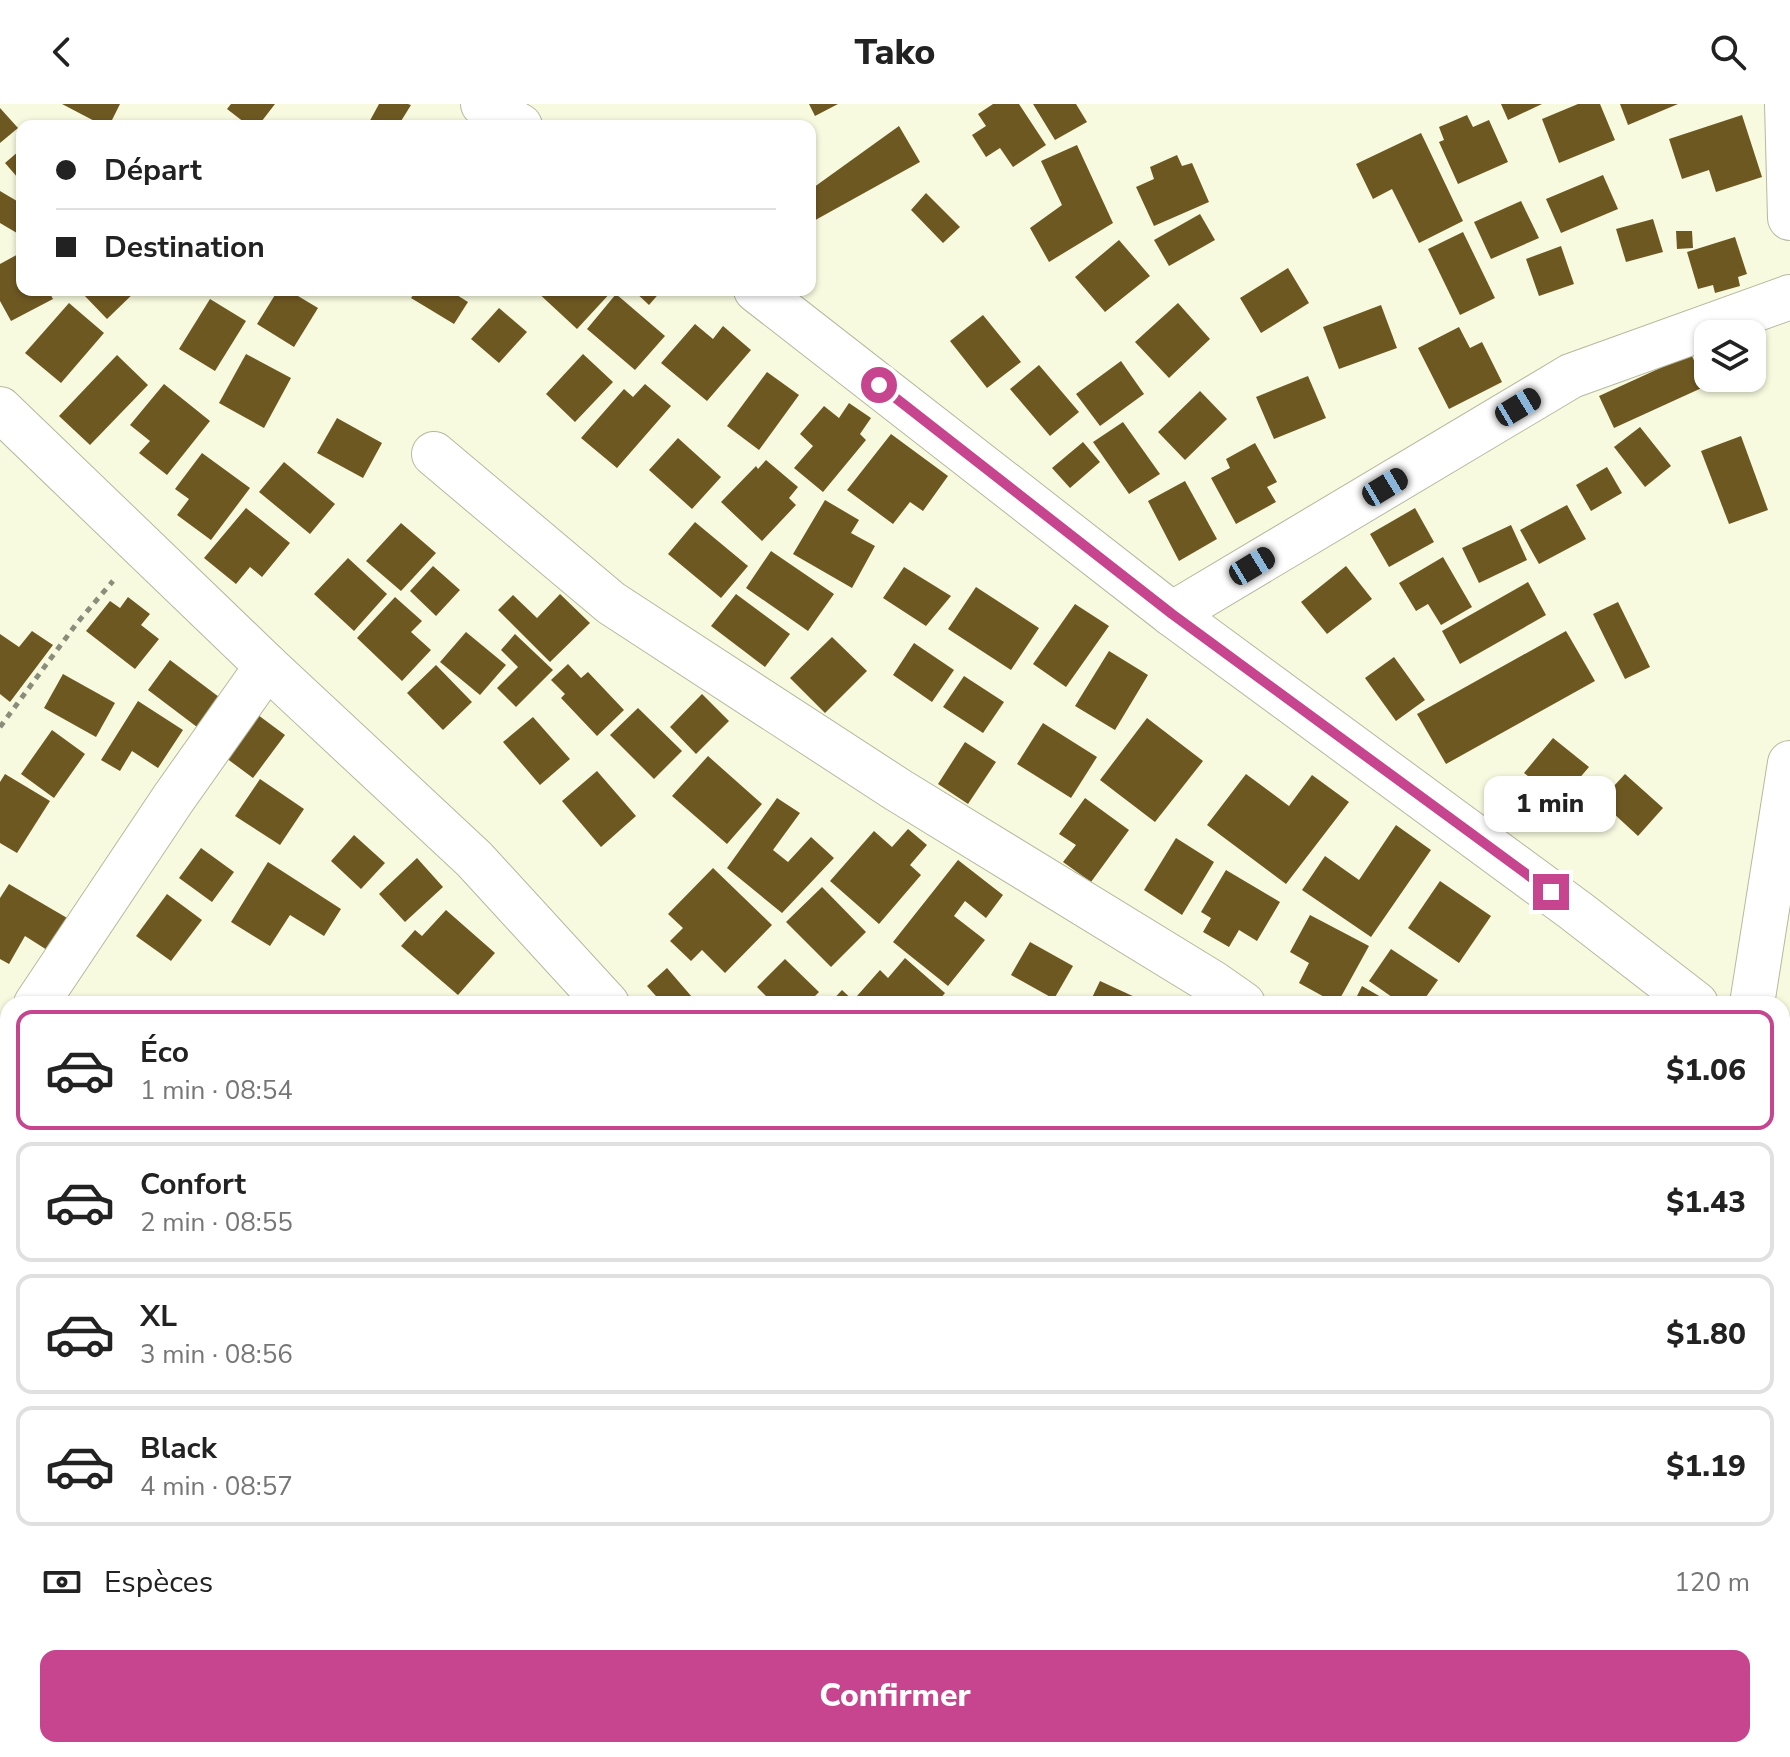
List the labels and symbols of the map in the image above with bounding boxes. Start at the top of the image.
route start [861,367,897,403]
car [1491,384,1545,430]
car [1358,464,1412,510]
car [1225,543,1279,589]
callout: 1 min [1485,776,1617,832]
route end [1533,874,1569,910]

